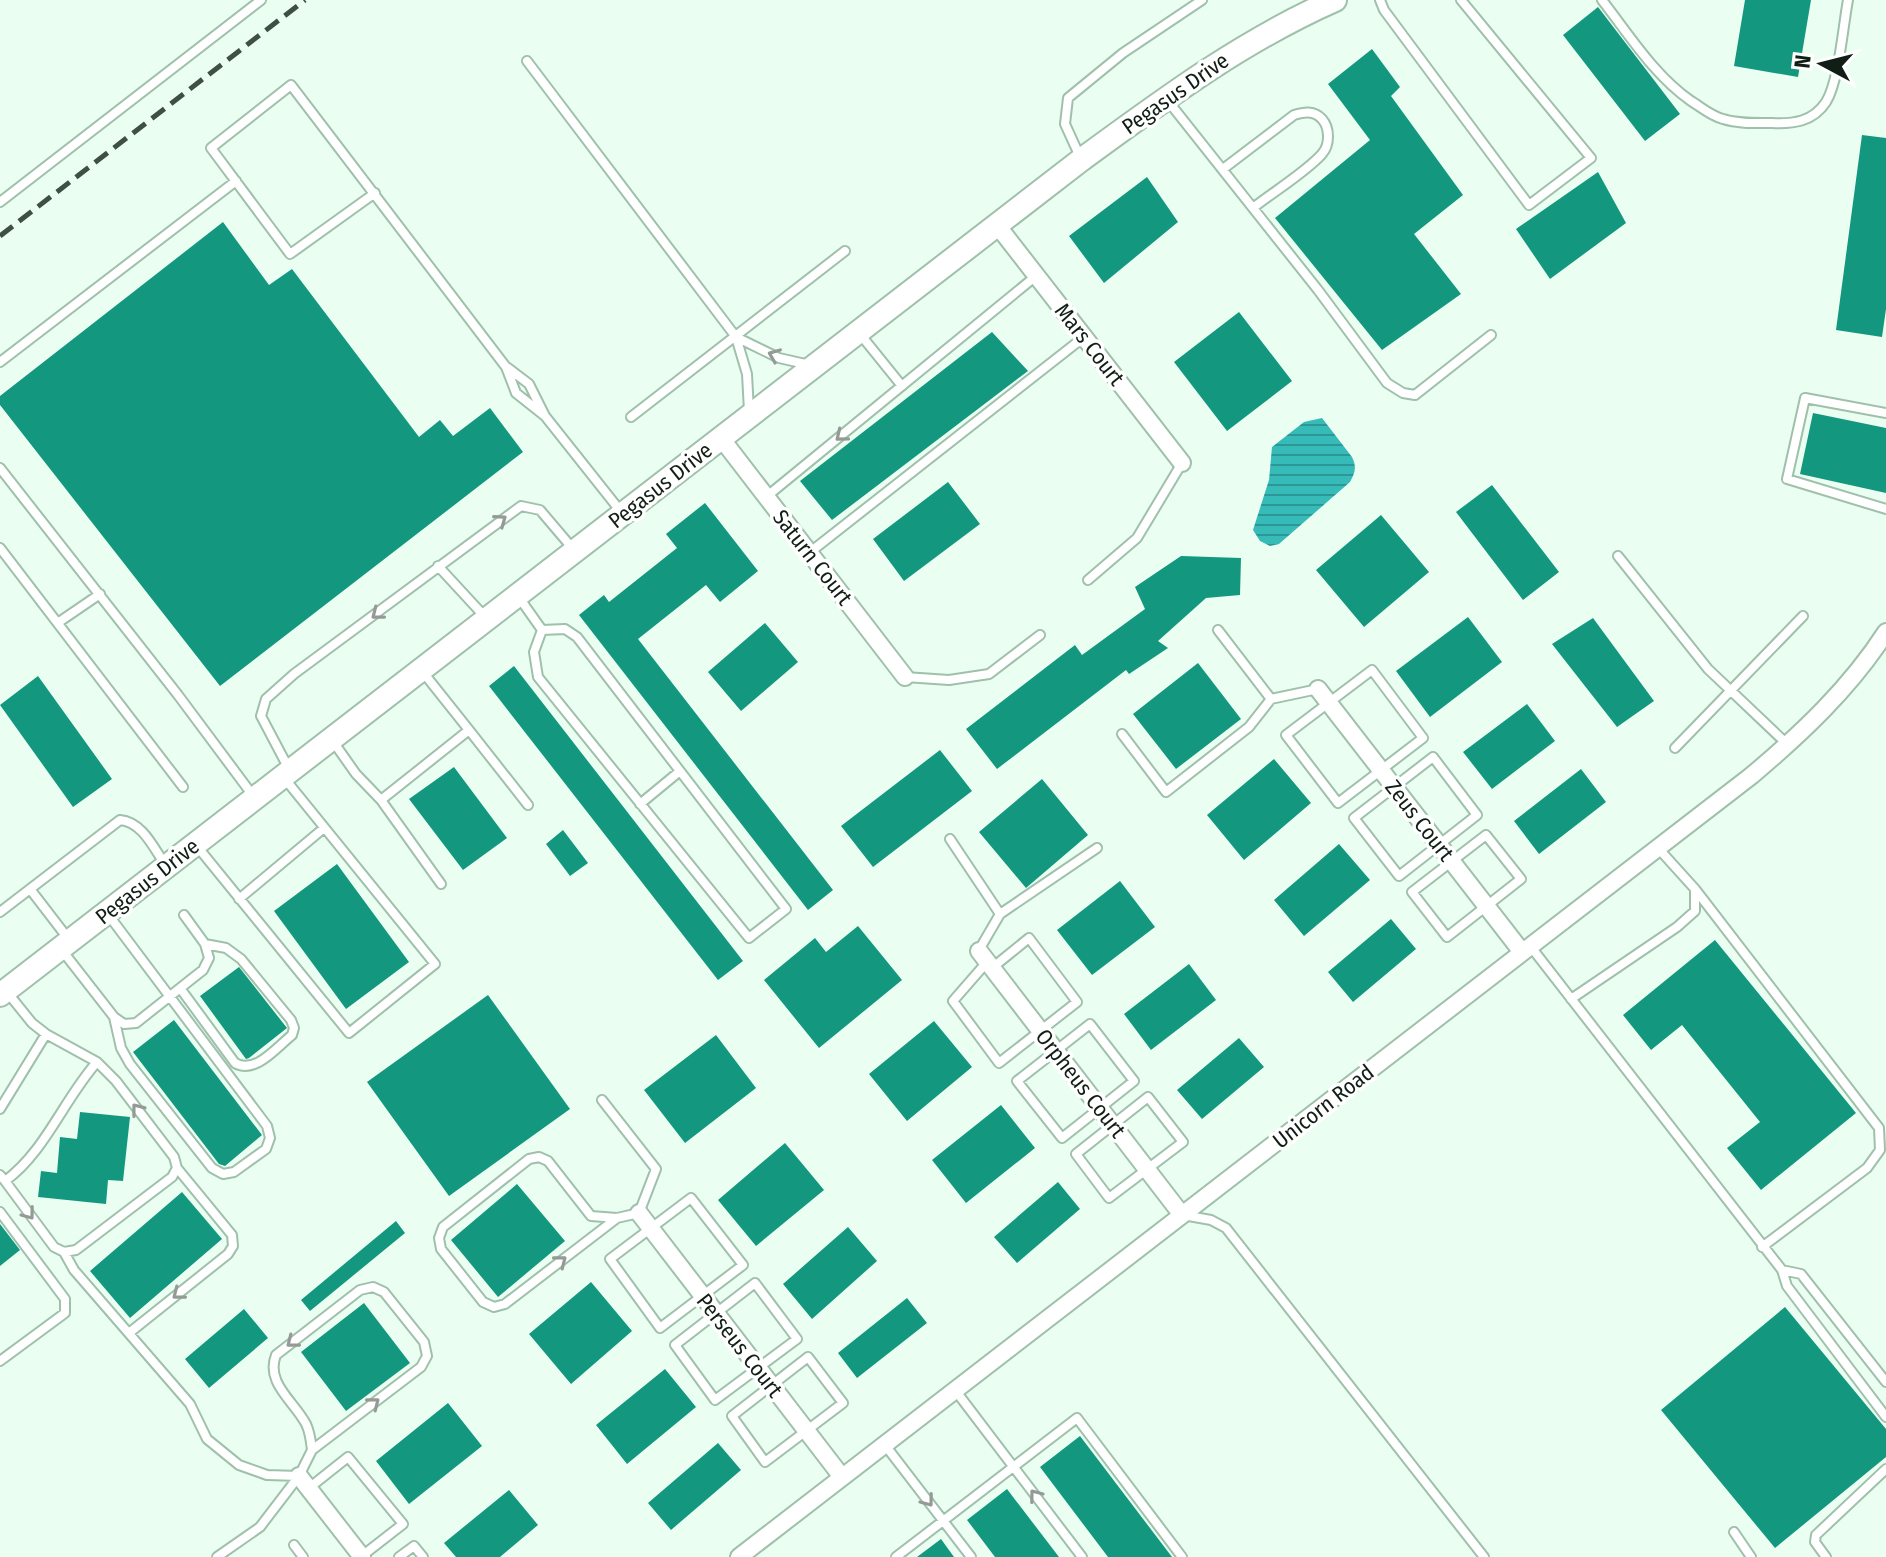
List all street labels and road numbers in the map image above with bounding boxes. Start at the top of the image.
street label: Pegasus Drive [1117,47,1234,140]
street label: Mars Court [1049,298,1131,391]
street label: Pegasus Drive [603,436,718,534]
street label: Saturn Court [767,504,859,611]
street label: Zeus Court [1380,774,1460,867]
street label: Pegasus Drive [90,832,205,930]
street label: Orpheus Court [1030,1024,1132,1144]
street label: Unicorn Road [1267,1059,1379,1154]
street label: Perseus Court [691,1288,789,1403]

